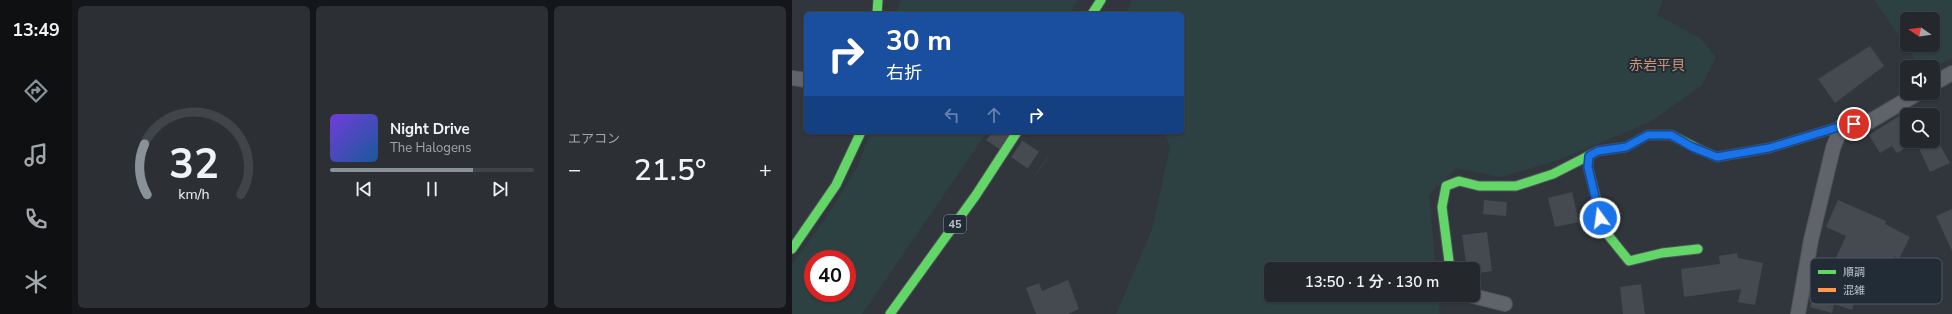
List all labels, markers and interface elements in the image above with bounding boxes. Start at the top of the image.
north arrow [1900,12,1940,52]
map controls [1900,12,1940,148]
text: 13:49 [12,18,60,42]
text: 30 m [886,22,952,60]
icon: right [820,28,872,80]
district label: 赤岩平貝 [1629,56,1685,75]
button: sound [1900,60,1940,100]
text: 右折 [886,61,922,85]
icon: directions [22,77,50,105]
icon: left [941,104,963,126]
icon: ahead [983,104,1005,126]
icon: right [1025,104,1047,126]
pin [1837,107,1871,141]
button: search [1900,108,1940,148]
icon: arrive [1843,113,1865,135]
text: Night Drive [390,119,470,139]
text: エアコン [568,130,620,148]
text: 32 [169,136,219,193]
text: The Halogens [390,139,471,157]
icon: music [22,141,50,169]
text: 21.5° [634,150,706,191]
text: − [568,155,581,185]
text: + [759,155,772,185]
icon: previous [353,178,375,200]
icon: pause [421,178,443,200]
icon: next [489,178,511,200]
text: km/h [178,185,210,204]
position arrow [1579,197,1621,239]
icon: phone [22,205,50,233]
road number: 45 [944,215,966,233]
speed limit sign: 40 [804,250,856,302]
legend [1810,258,1942,304]
text: 順調 [1843,265,1865,280]
icon: climate [22,268,50,296]
text: 13:50 · 1 分 · 130 m [1305,272,1439,292]
text: 混雑 [1843,283,1865,298]

